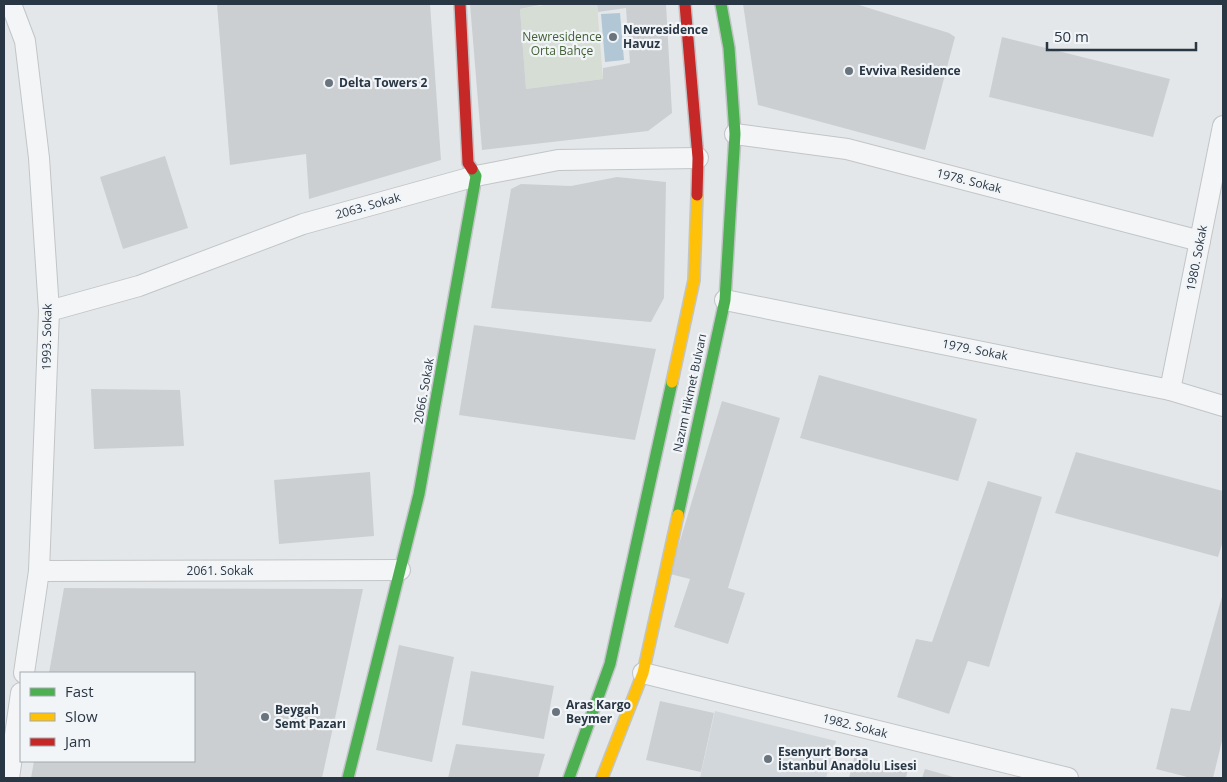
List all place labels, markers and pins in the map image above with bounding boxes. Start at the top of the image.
place label: Newresidence Havuz [623,21,708,52]
marker: Newresidence Havuz [607,31,619,43]
place label: Evviva Residence [859,62,961,79]
marker: Evviva Residence [843,65,855,77]
place label: Delta Towers 2 [339,74,427,91]
marker: Delta Towers 2 [323,77,335,89]
place label: Aras Kargo Beymer [566,696,631,727]
place label: Beygah Semt Pazarı [275,701,346,732]
marker: Aras Kargo Beymer [550,706,562,718]
marker: Beygah Semt Pazarı [259,711,271,723]
place label: Esenyurt Borsa İstanbul Anadolu Lisesi [778,743,917,774]
marker: Esenyurt Borsa İstanbul Anadolu Lisesi [762,753,774,765]

